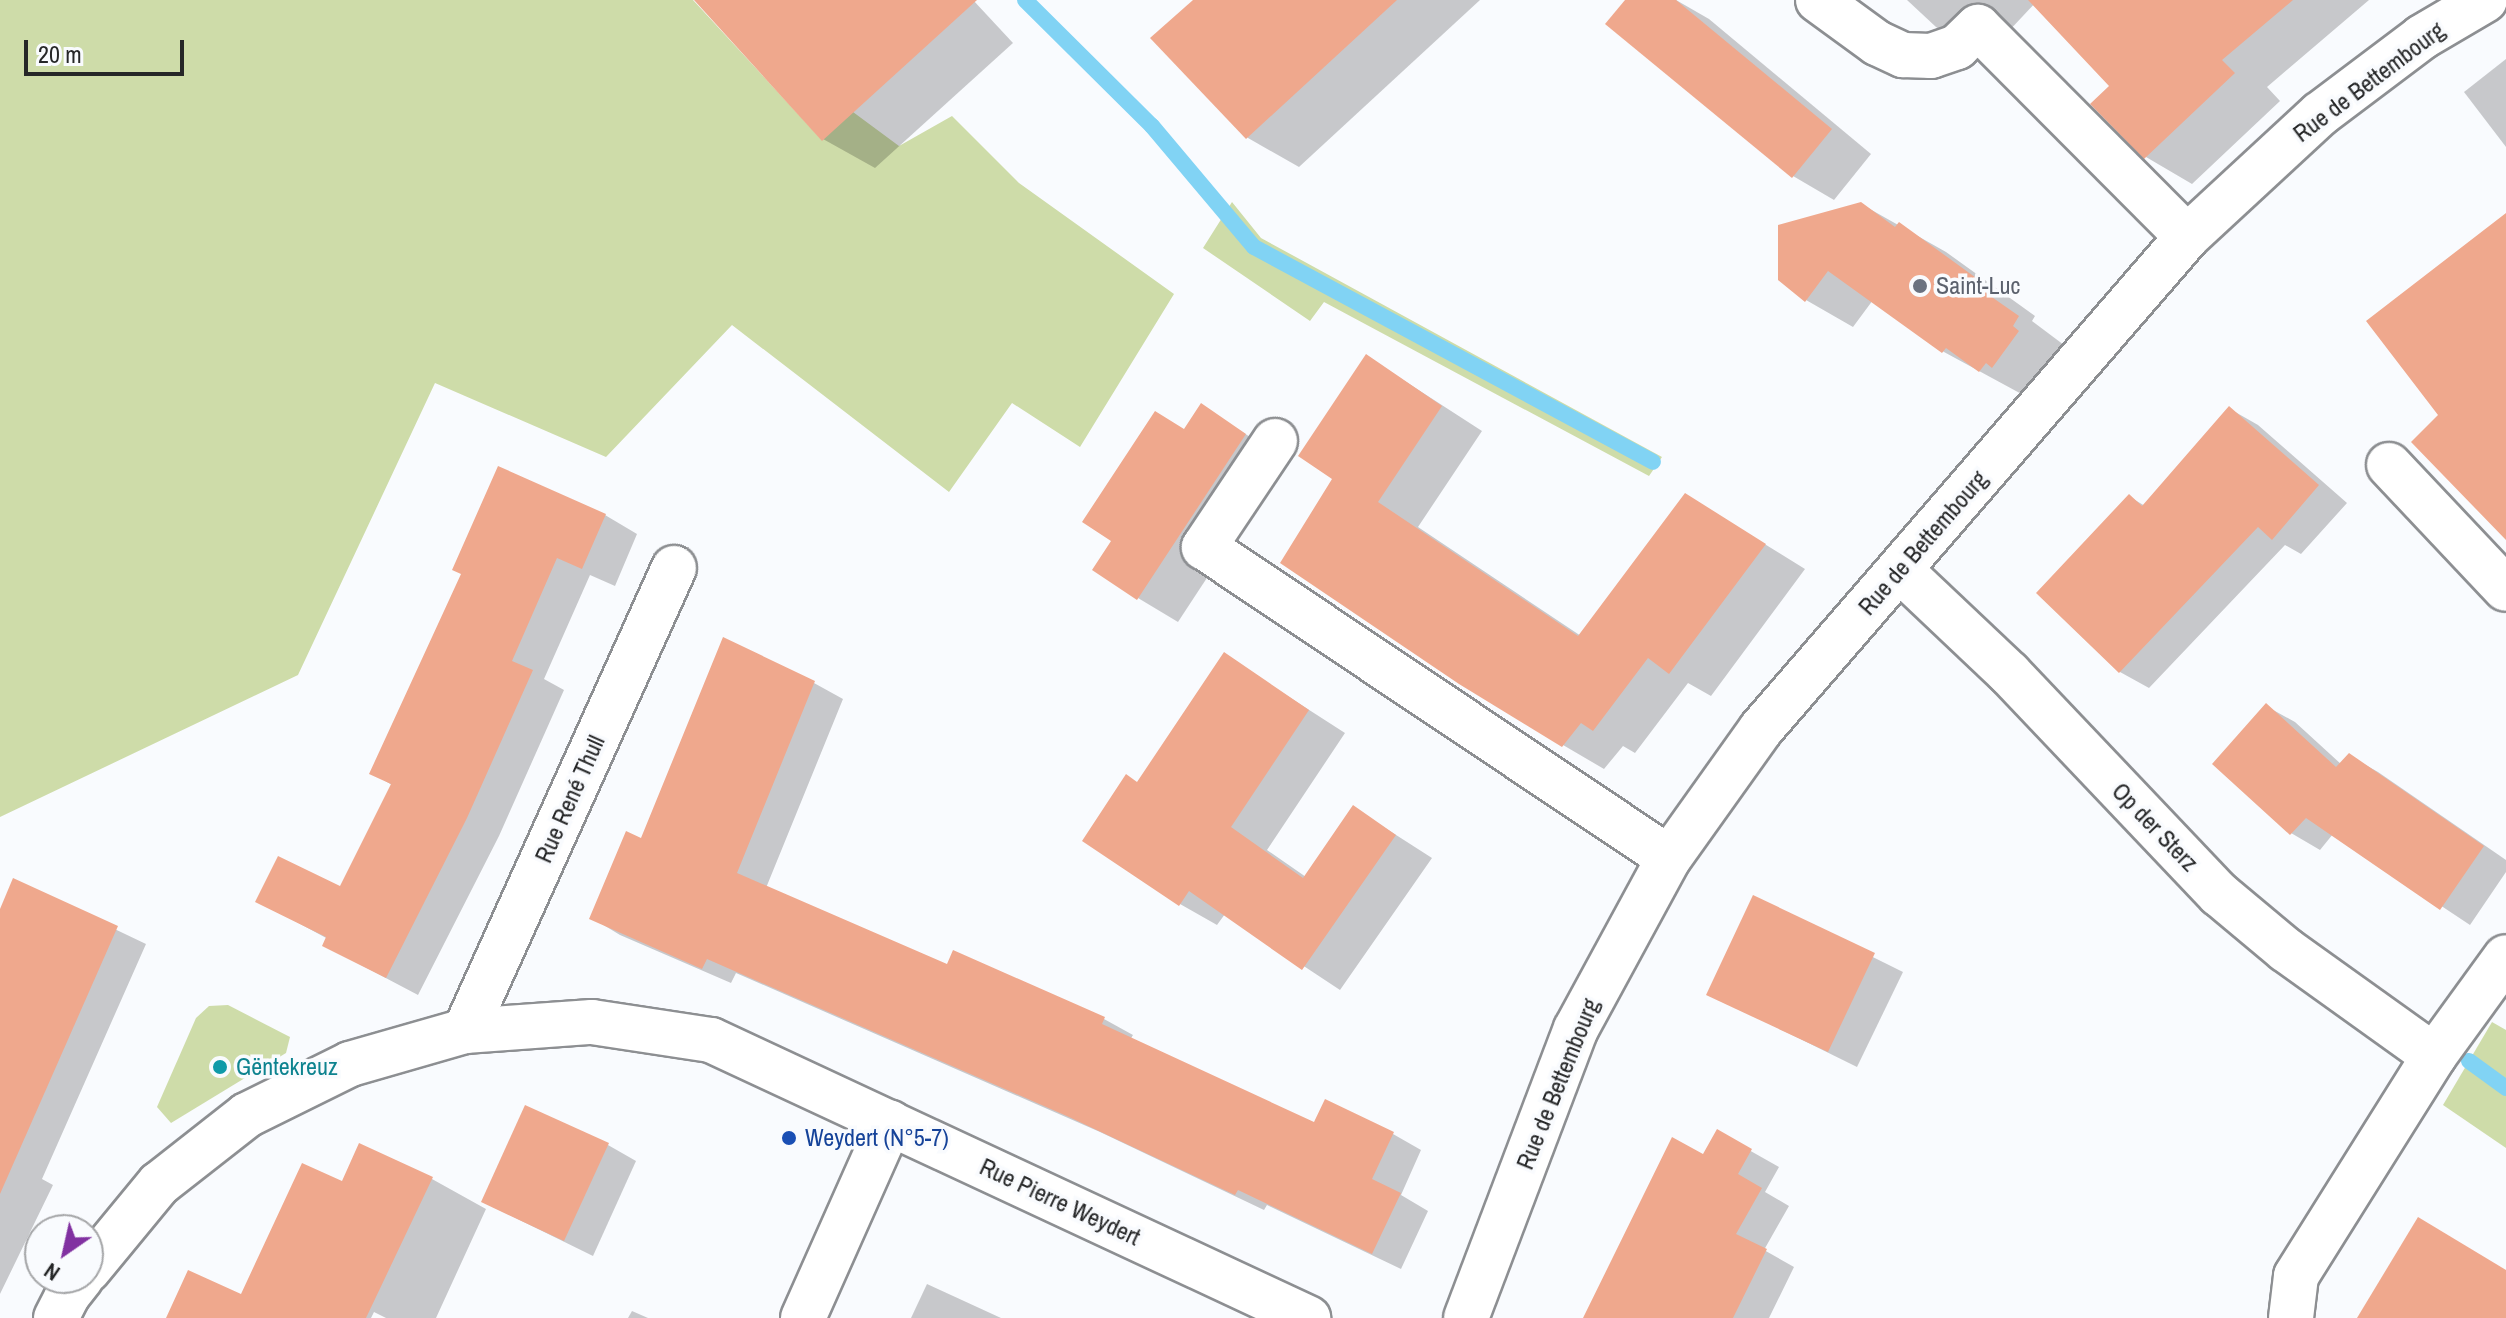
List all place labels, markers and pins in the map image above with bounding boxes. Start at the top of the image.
place label: Saint-Luc [1936,272,2020,300]
marker: Saint-Luc [1911,277,1929,295]
place label: Gëntekreuz [236,1053,338,1081]
marker: Gëntekreuz [211,1058,229,1076]
place label: Weydert (N°5-7) [805,1124,949,1152]
marker: Weydert (N°5-7) [780,1129,798,1147]

